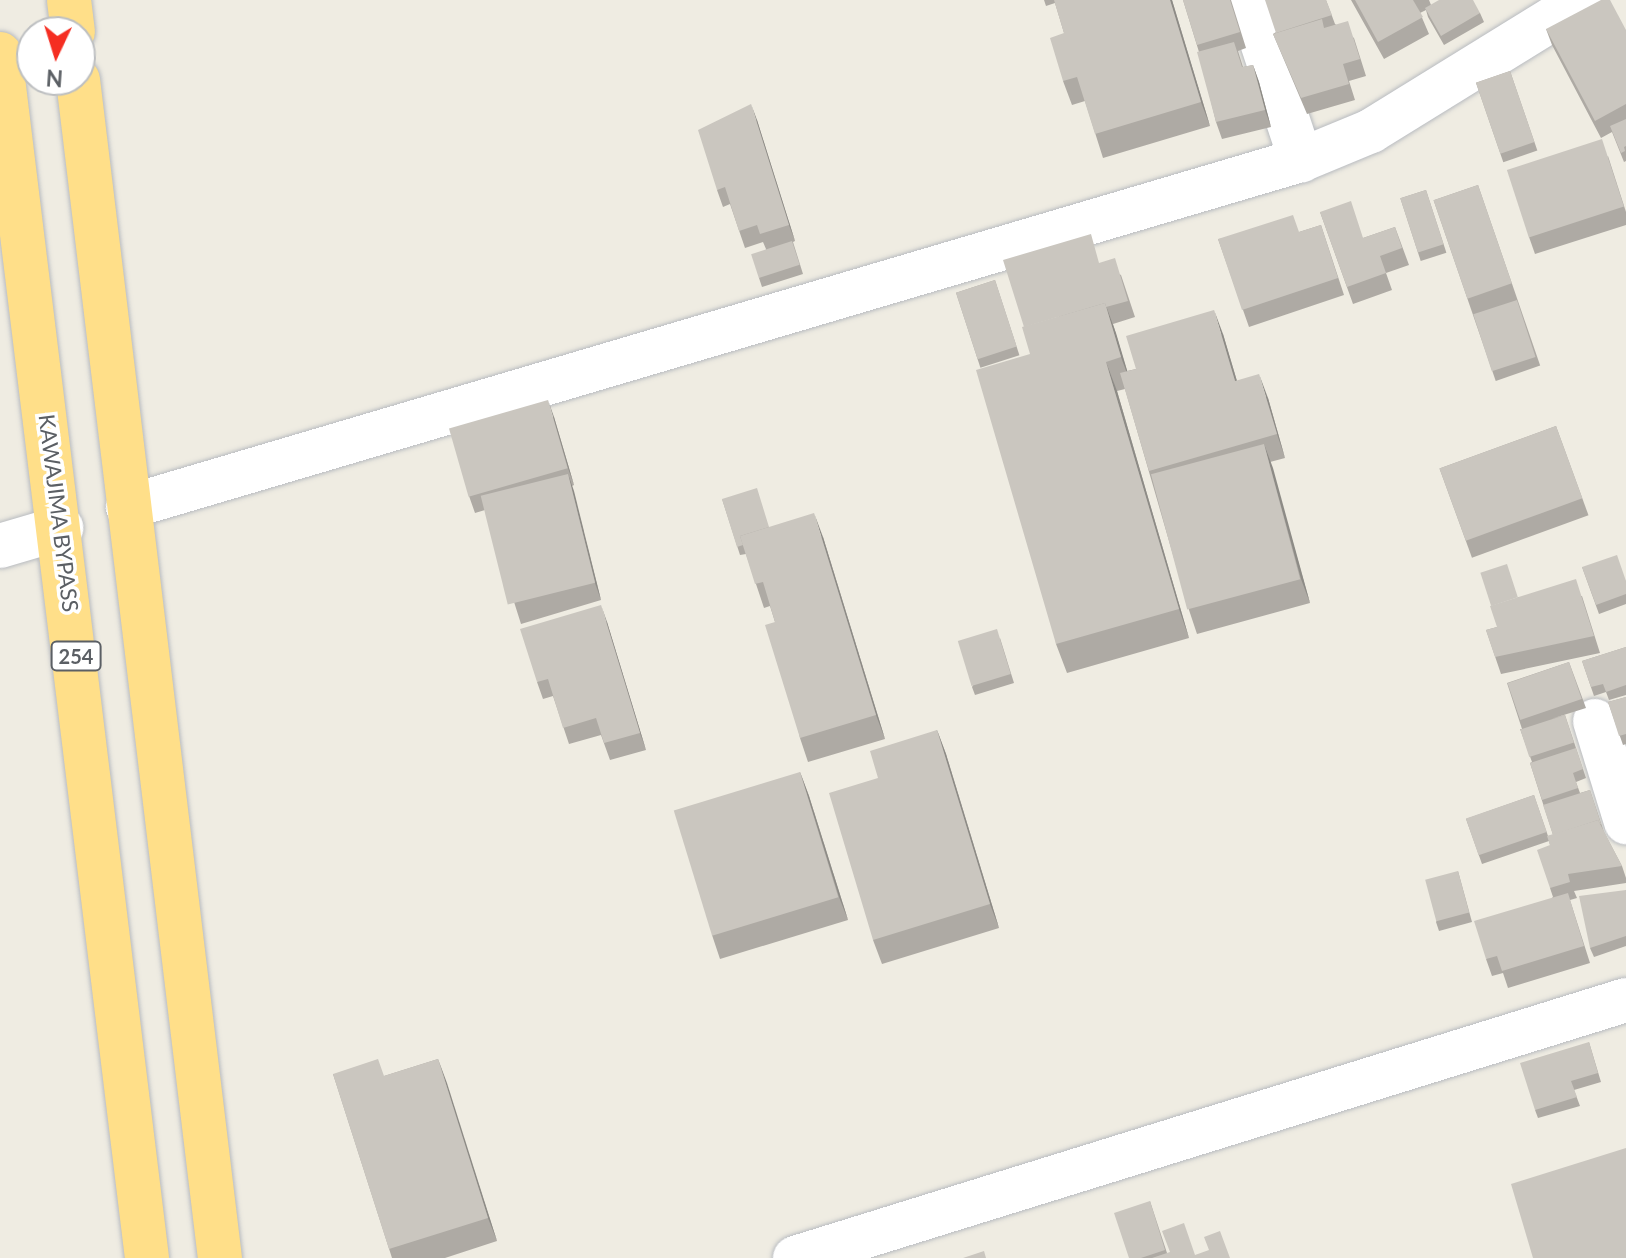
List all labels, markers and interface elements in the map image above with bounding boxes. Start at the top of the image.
north arrow [16,16,96,96]
text: N [45,64,64,93]
street label: KAWAJIMA BYPASS [34,412,84,614]
road number: 254 [50,640,102,672]

